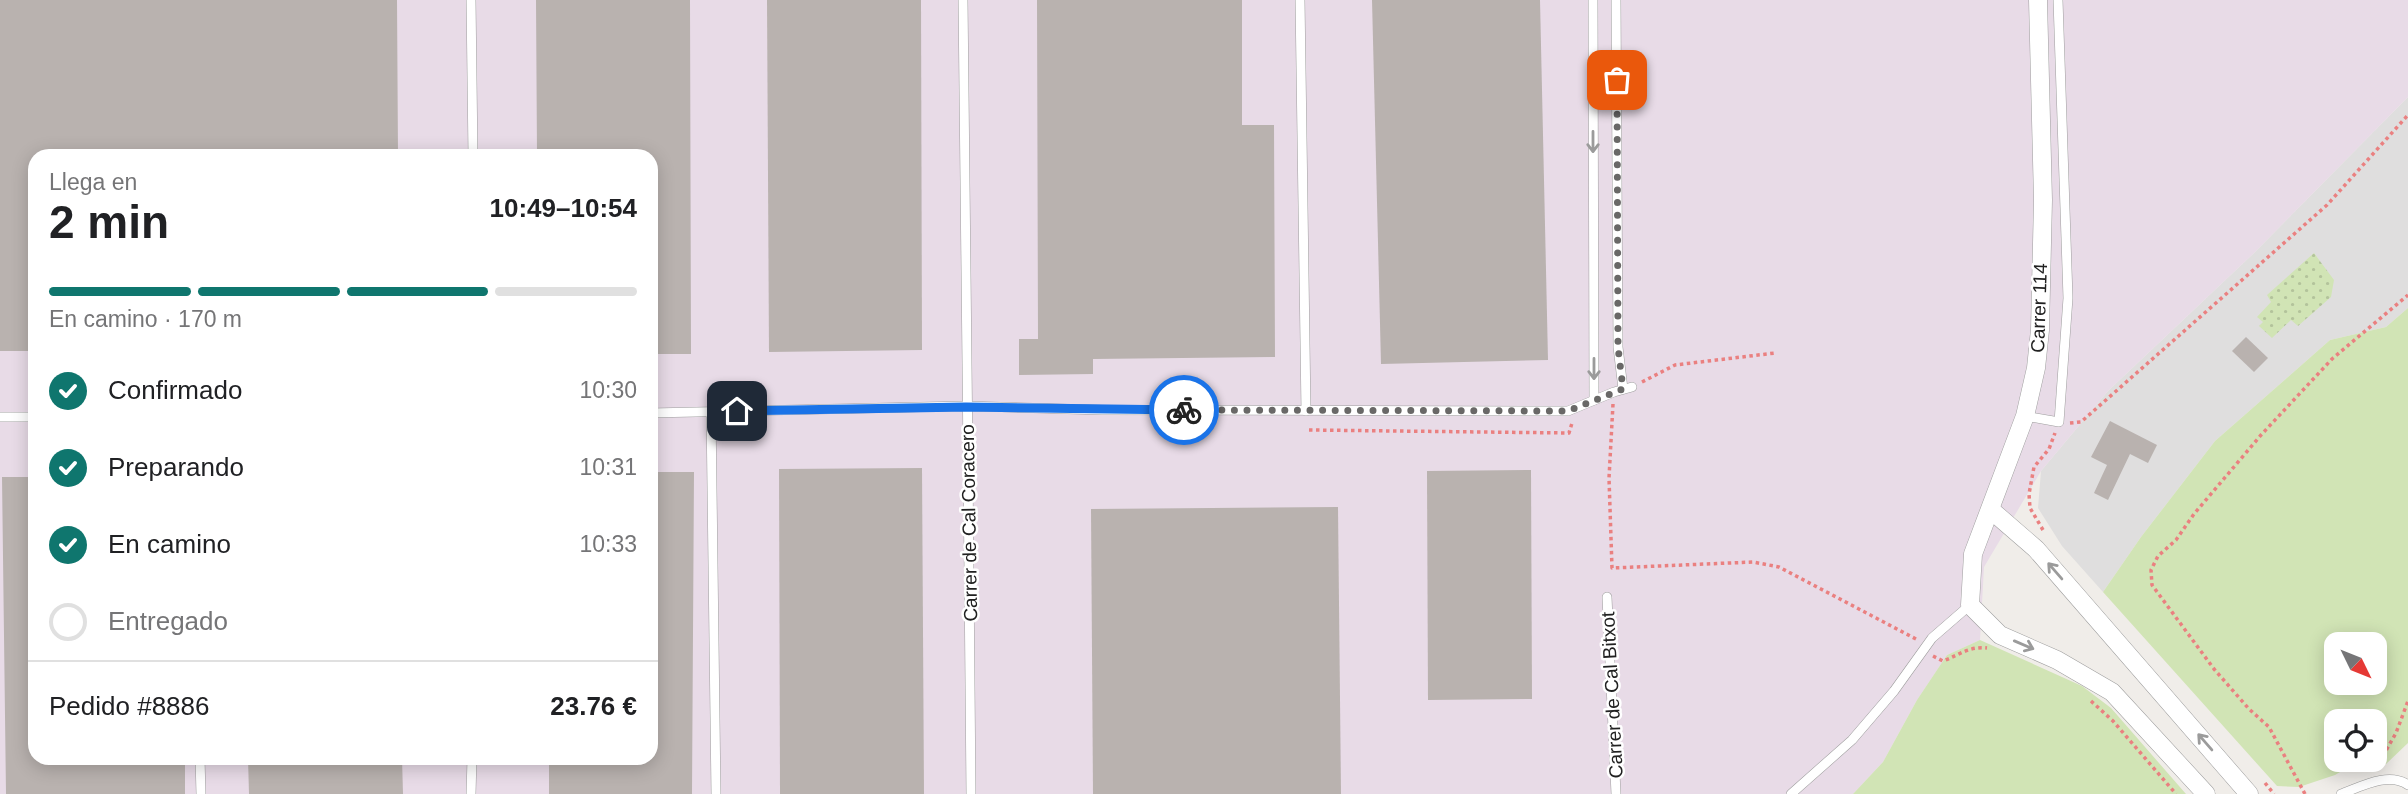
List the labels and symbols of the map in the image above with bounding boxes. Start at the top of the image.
pin [1587,50,1647,110]
one-way arrow [1586,130,1600,153]
street label: Carrer 114 [2027,263,2051,353]
one-way arrow [1588,357,1601,380]
courier [1149,375,1219,445]
pin [707,381,767,441]
street label: Carrer de Cal Coracero [957,424,981,622]
one-way arrow [2047,562,2063,580]
street label: Carrer de Cal Bitxot [1597,610,1627,779]
north arrow [2324,632,2387,695]
one-way arrow [2013,639,2034,652]
one-way arrow [2197,734,2213,752]

